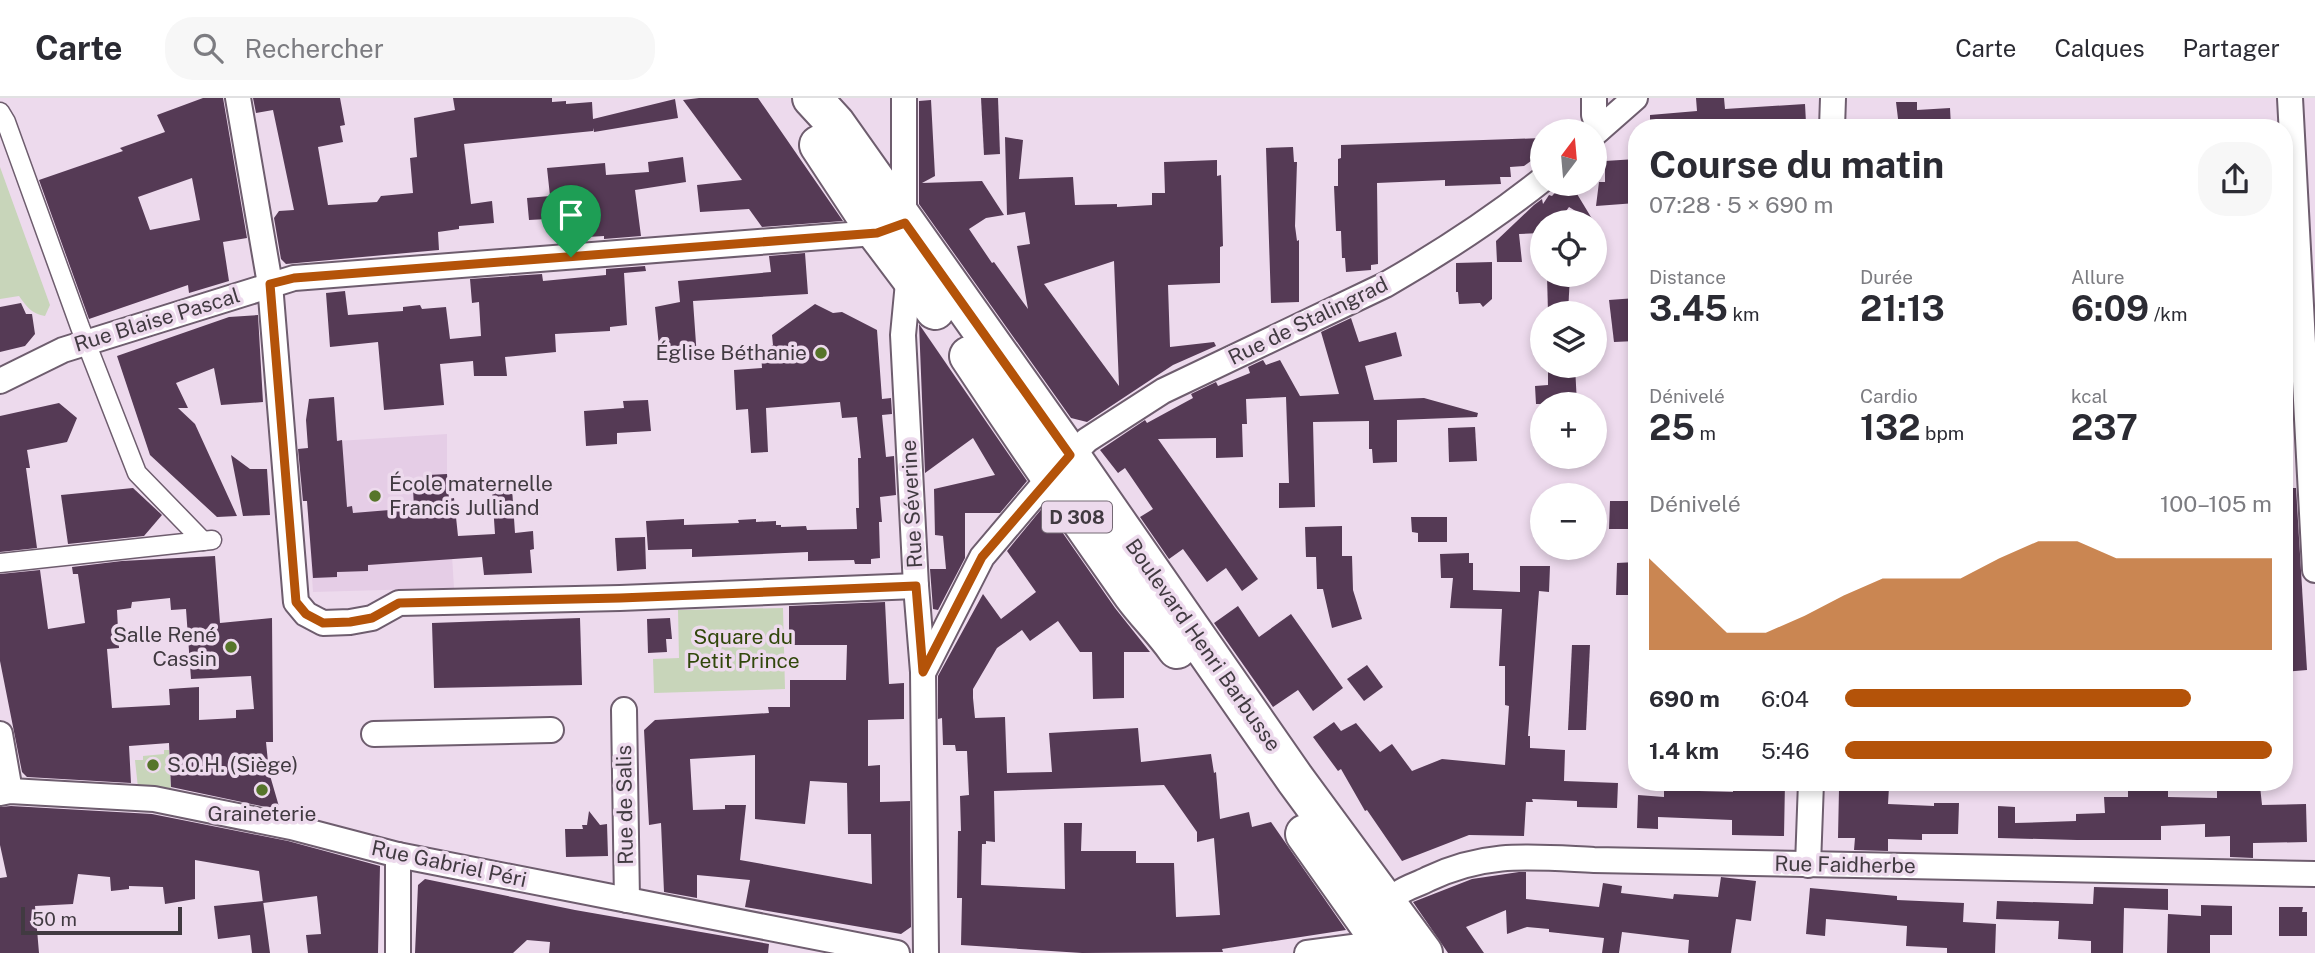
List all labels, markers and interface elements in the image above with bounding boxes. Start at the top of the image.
search box [165,17,655,80]
text: Carte [35,29,123,67]
icon: search [189,29,227,67]
text: Rechercher [245,33,384,64]
text: Carte [1955,34,2016,62]
text: Calques [2054,34,2145,62]
text: Partager [2183,34,2280,62]
north arrow [1530,119,1606,196]
map controls [1530,119,1607,560]
text: Course du matin [1649,142,1944,187]
button: share [2198,142,2272,216]
pin [541,185,601,257]
text: 07:28 · 5 × 690 m [1649,191,1833,218]
icon: arrive [552,196,590,234]
button: locate [1530,210,1607,287]
text: Distance [1649,266,1726,288]
text: Durée [1860,266,1913,288]
text: Allure [2071,266,2125,288]
street label: Rue de Stalingrad [1224,271,1392,370]
street label: Rue Blaise Pascal [71,282,243,357]
text: 3.45 [1649,288,1728,329]
text: 21:13 [1860,288,1945,329]
text: 6:09 [2071,288,2149,329]
button: layers [1530,301,1607,378]
text: km [1728,303,1760,325]
text: /km [2149,303,2187,325]
place label: Église Béthanie [656,340,807,365]
marker: Église Béthanie [813,345,829,361]
text: Dénivelé [1649,385,1725,407]
text: Cardio [1860,385,1918,407]
text: kcal [2071,385,2108,407]
button: + [1530,392,1607,469]
text: 25 [1649,407,1695,448]
text: 132 [1860,407,1920,448]
text: 237 [2071,407,2138,448]
text: m [1695,422,1716,444]
text: bpm [1920,422,1964,444]
street label: Rue Séverine [896,439,927,569]
place label: École maternelle Francis Julliand [389,471,553,520]
button: − [1530,483,1607,560]
marker: École maternelle Francis Julliand [367,488,383,504]
text: Dénivelé [1649,490,1741,517]
text: 100–105 m [2160,490,2272,517]
road number: D 308 [1042,502,1112,532]
street label: Boulevard Henri Barbusse [1120,534,1286,756]
place label: Salle René Cassin [113,622,217,671]
park label: Square du Petit Prince [686,624,800,673]
marker: Salle René Cassin [223,639,239,655]
text: 690 m [1649,685,1720,712]
text: 6:04 [1761,685,1809,712]
text: 1.4 km [1649,737,1719,764]
text: 5:46 [1761,737,1810,764]
street label: Rue de Salis [611,745,638,865]
place label: S.O.H. (Siège) [167,752,298,777]
marker: S.O.H. (Siège) [145,757,161,773]
marker: Graineterie [254,782,270,798]
place label: Graineterie [208,801,316,826]
street label: Rue Gabriel Péri [369,835,529,892]
street label: Rue Faidherbe [1774,851,1916,878]
scale bar [21,904,182,936]
text: 50 m [32,908,77,930]

